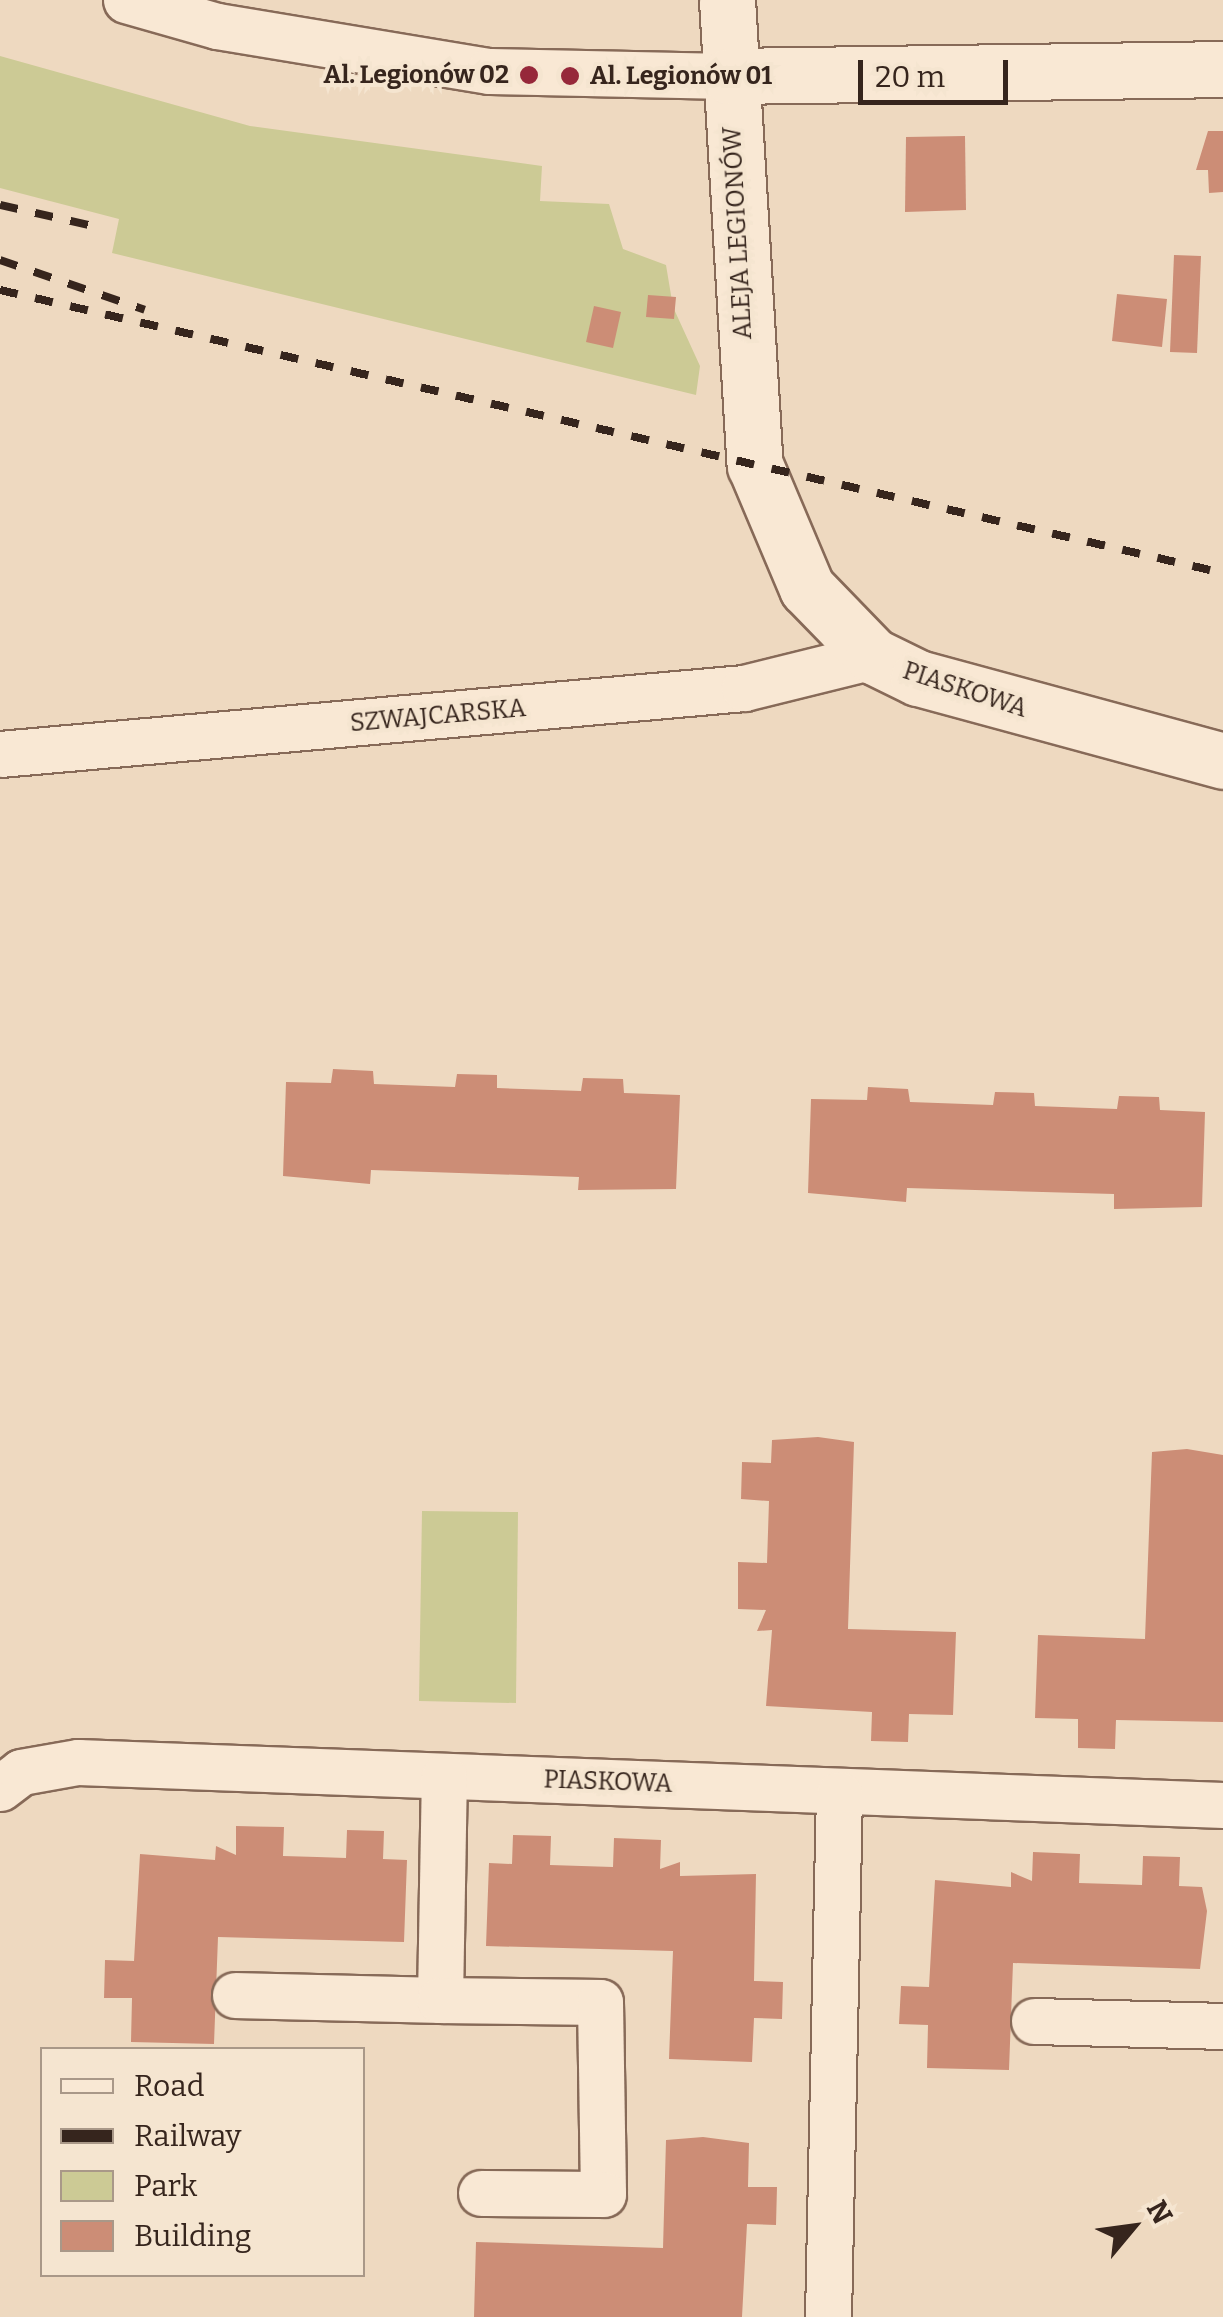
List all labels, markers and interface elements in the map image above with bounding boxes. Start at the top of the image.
scale bar [863,40,1013,102]
text: 20 m [875,59,945,95]
place label: Al. Legionów 02 [324,60,509,90]
place label: Al. Legionów 01 [590,61,772,91]
marker: Al. Legionów 02 [518,64,540,86]
marker: Al. Legionów 01 [559,65,581,87]
street label: ALEJA LEGIONÓW [717,126,759,340]
street label: PIASKOWA [899,656,1031,724]
street label: SZWAJCARSKA [349,693,527,739]
street label: PIASKOWA [543,1765,673,1799]
legend [40,2047,365,2277]
text: Road [134,2068,205,2104]
text: Railway [134,2118,241,2154]
text: Park [134,2168,197,2204]
north arrow [1083,2177,1183,2277]
text: N [1140,2195,1179,2230]
text: Building [134,2218,252,2254]

